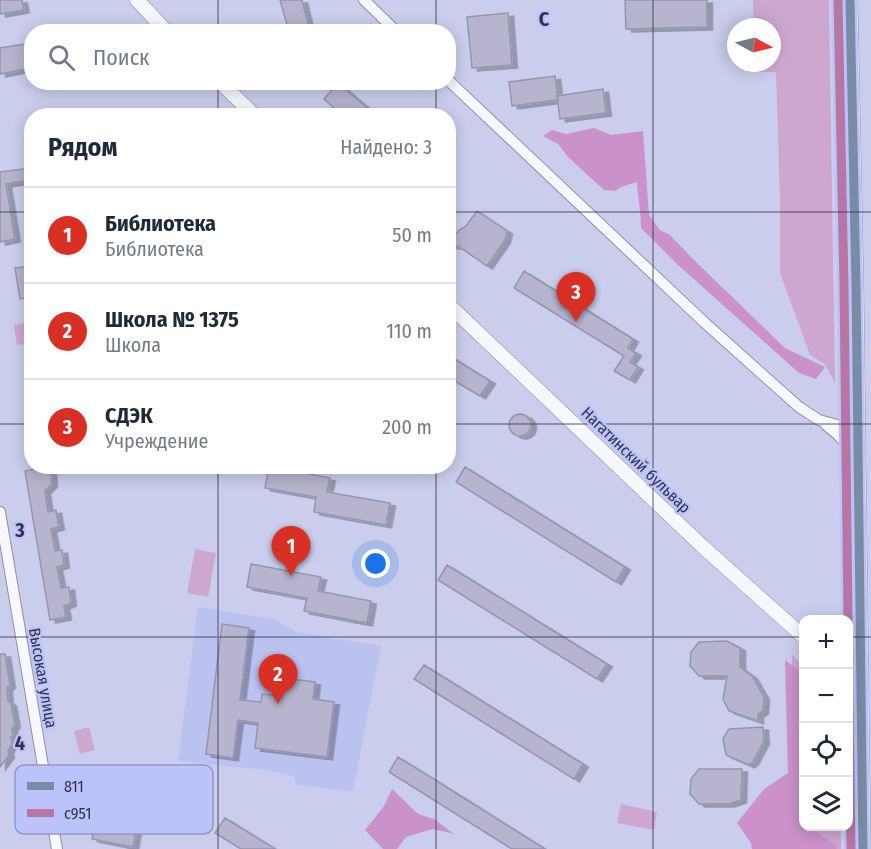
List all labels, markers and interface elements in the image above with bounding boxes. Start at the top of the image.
text: C [539,7,550,31]
north arrow [727,18,781,72]
search box [24,24,456,90]
icon: search [45,41,78,74]
text: Поиск [93,44,149,71]
text: Рядом [48,132,117,163]
text: Найдено: 3 [340,135,432,159]
text: Библиотека [105,210,216,237]
text: 1 [63,223,72,247]
text: 50 m [392,223,432,247]
text: Библиотека [105,237,204,261]
pin: 3 [556,272,596,322]
text: Школа № 1375 [105,306,239,333]
text: 2 [63,319,72,343]
text: 110 m [386,319,432,343]
text: Школа [105,333,161,357]
text: СДЭК [105,402,153,429]
street label: Нагатинский бульвар [577,403,695,517]
text: 3 [63,415,72,439]
text: 200 m [382,415,432,439]
text: Учреждение [105,429,208,453]
text: 3 [14,518,25,542]
pin: 1 [272,526,310,576]
your location [361,549,390,578]
map controls [799,615,853,831]
button: + [799,615,853,669]
street label: Высокая улица [25,627,61,730]
pin: 2 [258,654,298,704]
button: − [799,669,853,723]
button: locate [799,723,853,777]
text: 4 [15,731,25,755]
legend [15,765,213,834]
text: 811 [64,777,84,796]
button: layers [799,777,853,831]
text: с951 [64,804,91,823]

